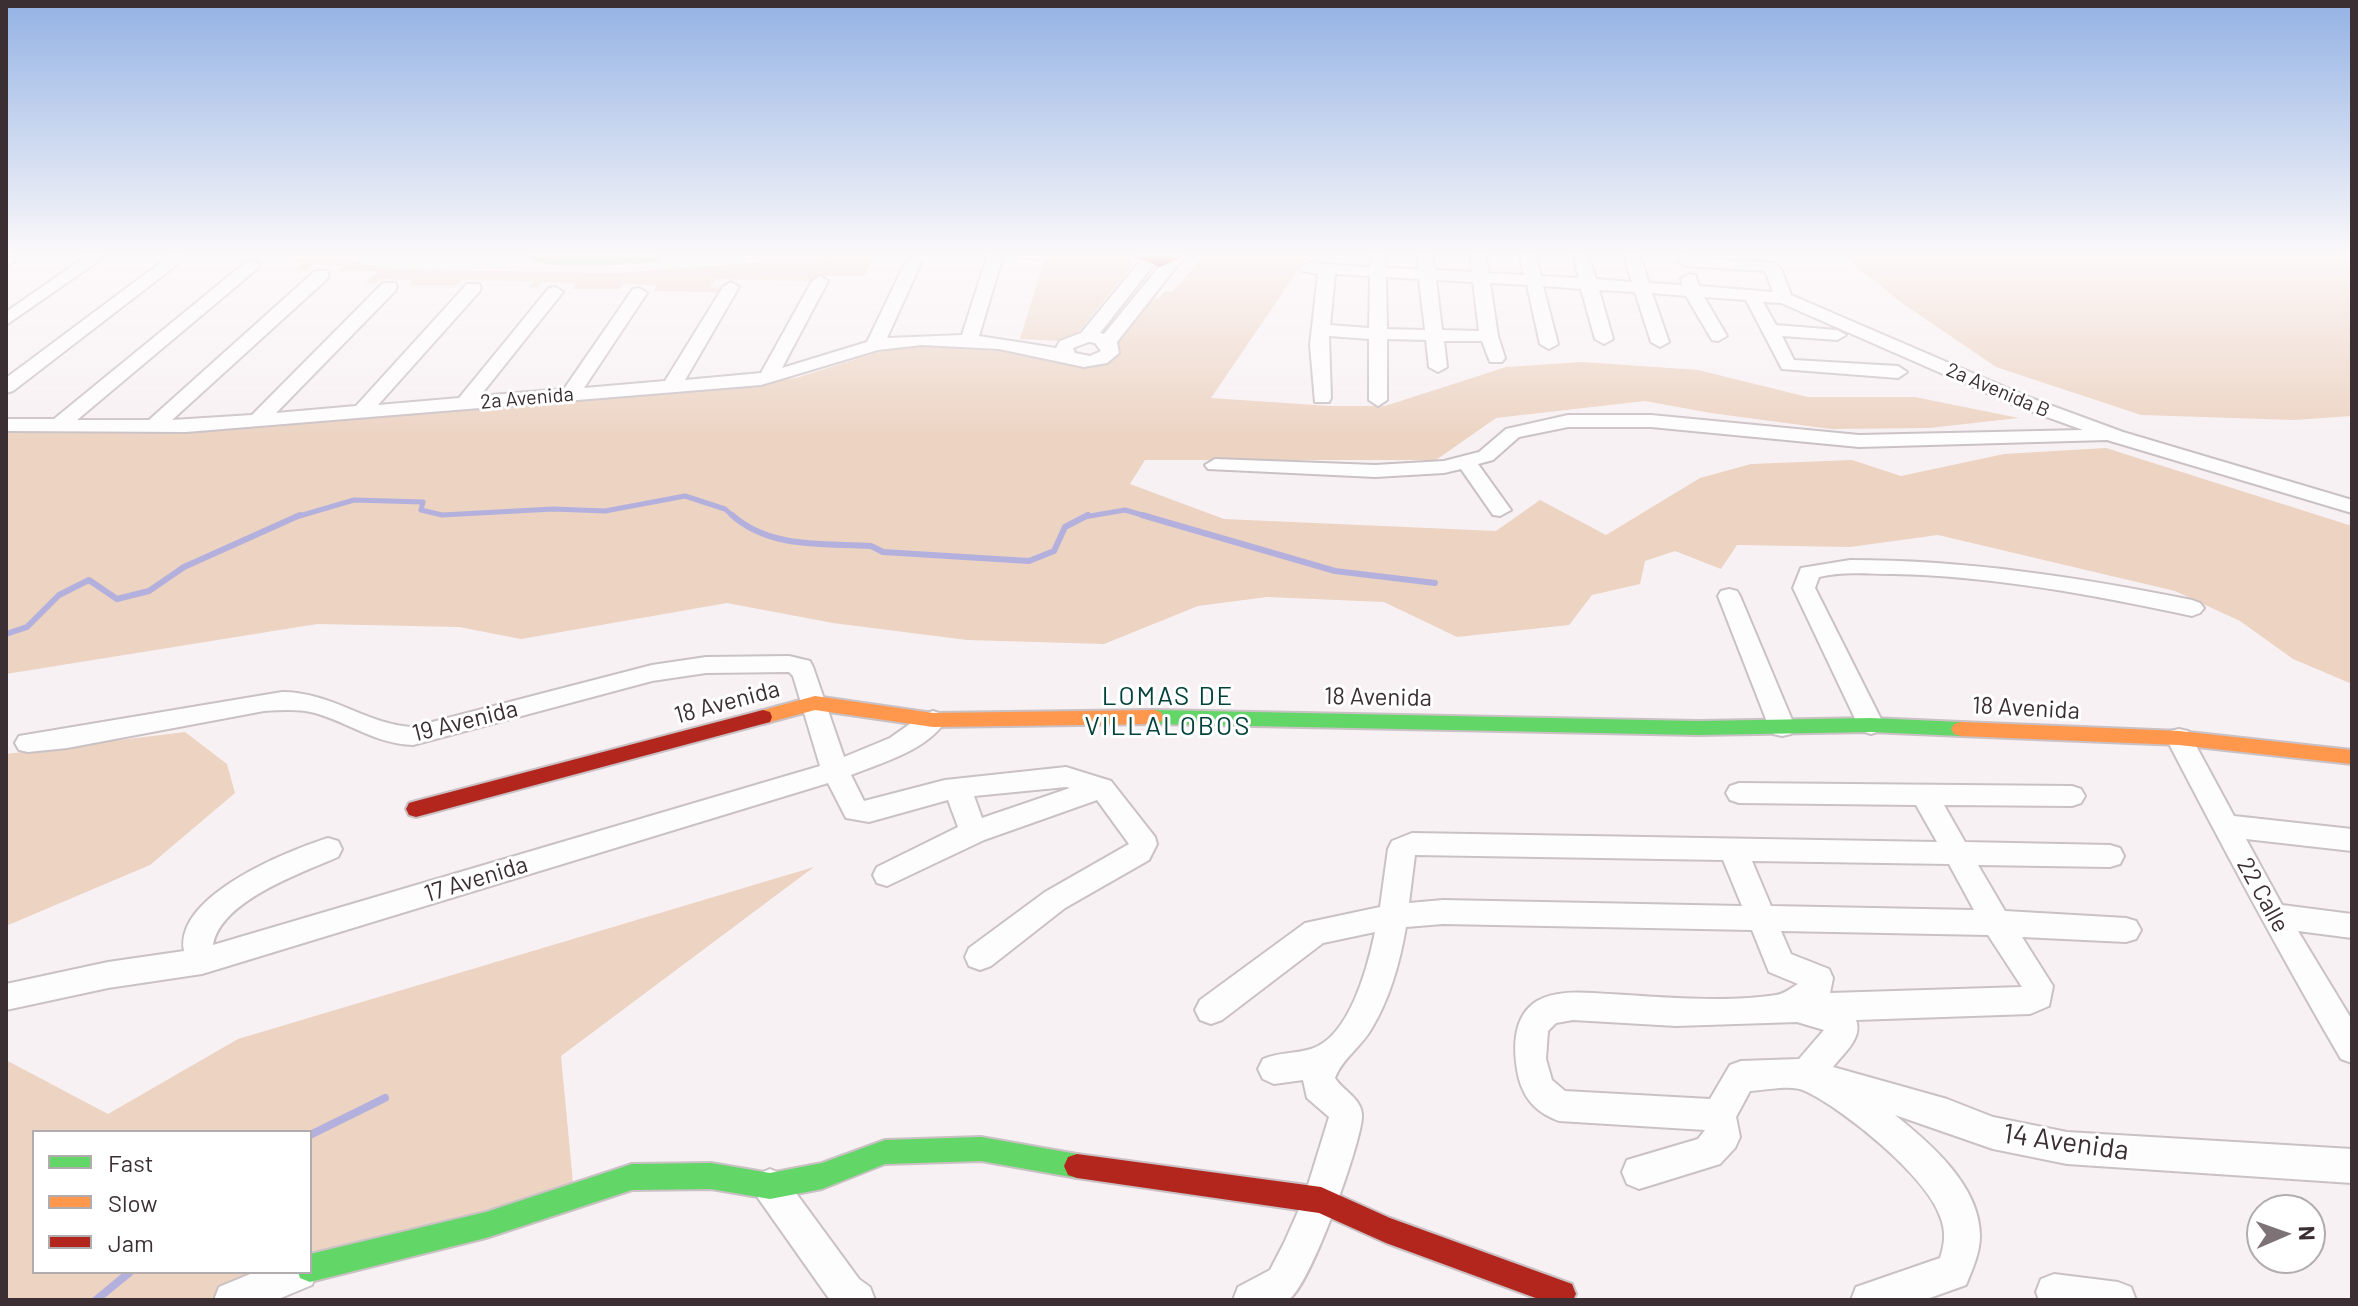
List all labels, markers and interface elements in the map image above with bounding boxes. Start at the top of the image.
street label: 2a Avenida B [1943,357,2053,423]
street label: 2a Avenida [479,382,575,414]
street label: 18 Avenida [671,674,783,730]
district label: LOMAS DE VILLALOBOS [1085,680,1251,742]
street label: 18 Avenida [1324,682,1432,712]
street label: 18 Avenida [1971,691,2081,725]
street label: 19 Avenida [409,694,521,748]
street label: 17 Avenida [421,850,531,908]
street label: 22 Calle [2231,853,2295,937]
street label: 14 Avenida [2001,1117,2131,1167]
legend [32,1130,312,1274]
text: Fast [108,1148,153,1177]
text: Slow [108,1188,157,1217]
north arrow [2246,1194,2326,1274]
text: N [2295,1225,2321,1241]
text: Jam [108,1228,154,1257]

